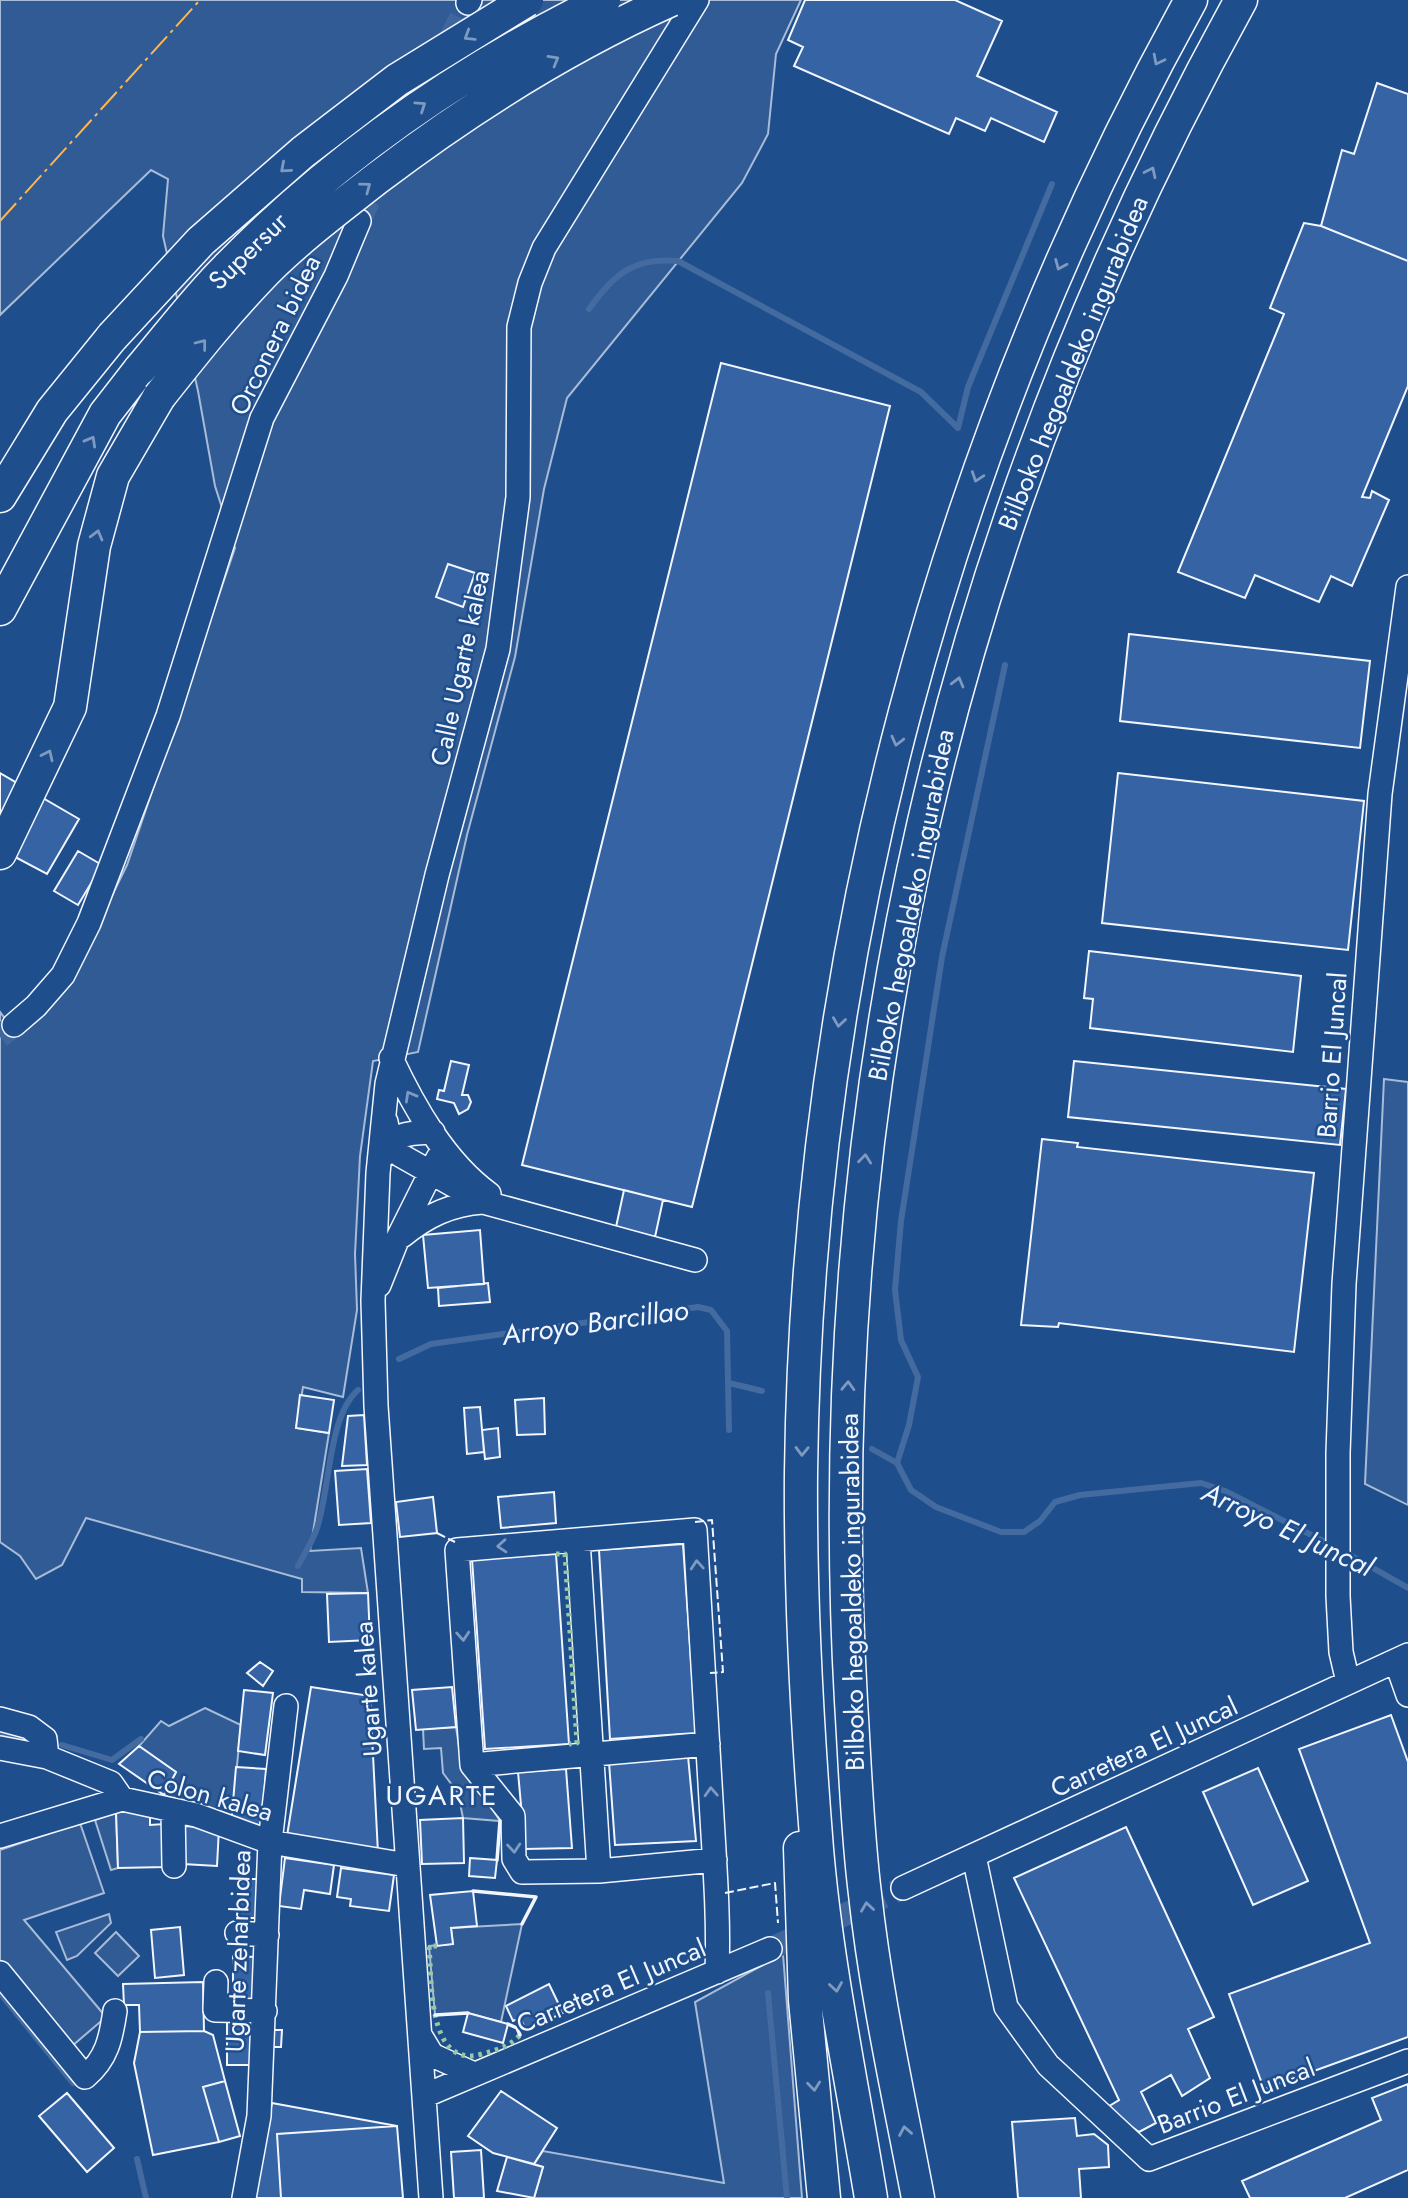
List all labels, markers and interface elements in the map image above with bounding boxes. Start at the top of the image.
one-way arrow [464,27,477,40]
one-way arrow [1153,53,1166,65]
one-way arrow [547,55,560,68]
one-way arrow [413,102,426,114]
one-way arrow [280,160,293,172]
one-way arrow [1143,167,1157,179]
one-way arrow [358,183,371,196]
street label: Bilboko hegoaldeko ingurabidea [988,190,1158,536]
street label: Supersur [200,203,297,299]
street label: Orconera bidea [220,248,330,422]
one-way arrow [1054,258,1068,270]
one-way arrow [193,339,206,351]
one-way arrow [83,435,96,448]
one-way arrow [971,470,985,482]
one-way arrow [88,529,103,541]
street label: Calle Ugarte kalea [421,567,499,769]
one-way arrow [950,676,964,688]
street label: Bilboko hegoaldeko ingurabidea [858,726,964,1084]
one-way arrow [891,735,905,747]
one-way arrow [39,750,53,762]
street label: Barrio El Juncal [1307,971,1357,1139]
one-way arrow [832,1016,847,1028]
one-way arrow [405,1091,418,1104]
one-way arrow [857,1153,872,1164]
water label: Arroyo Barcillao [498,1289,691,1356]
one-way arrow [840,1380,855,1391]
street label: Bilboko hegoaldeko ingurabidea [830,1413,874,1771]
one-way arrow [794,1446,809,1457]
water label: Arroyo El Juncal [1194,1471,1382,1588]
one-way arrow [497,1538,508,1553]
one-way arrow [689,1559,704,1570]
street label: Ugarte kalea [344,1620,392,1758]
one-way arrow [455,1630,470,1641]
street label: Carretera El Juncal [1044,1687,1244,1807]
street label: Colon kalea [143,1759,277,1831]
district label: UGARTE [386,1775,498,1816]
one-way arrow [704,1786,719,1797]
one-way arrow [506,1843,521,1854]
street label: Ugarte zeharbidea [215,1849,261,2053]
one-way arrow [859,1901,874,1913]
street label: Carretera El Juncal [510,1929,712,2043]
one-way arrow [828,1981,843,1993]
street label: Barrio El Juncal [1152,2048,1320,2144]
one-way arrow [806,2080,821,2091]
one-way arrow [899,2125,914,2137]

